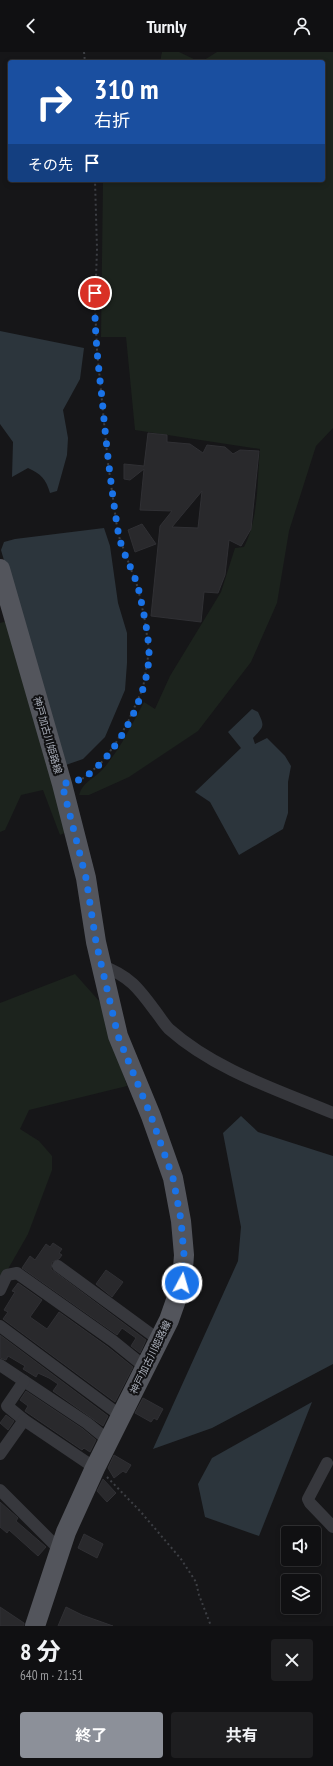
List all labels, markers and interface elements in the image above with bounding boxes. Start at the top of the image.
icon: back [20,15,42,37]
text: Turnly [147,15,186,38]
icon: person [291,15,313,37]
text: 310 m [94,70,158,107]
icon: right [28,76,80,128]
text: 右折 [94,109,130,132]
icon: arrive [81,152,103,174]
text: その先 [28,155,73,174]
pin [78,276,112,310]
icon: arrive [84,282,106,304]
street label: 神戸加古川姫路線 [30,695,65,775]
position arrow [161,1262,203,1304]
street label: 神戸加古川姫路線 [127,1318,174,1396]
map controls [281,1526,321,1614]
button: sound [281,1526,321,1566]
button: layers [281,1574,321,1614]
text: 8 分 [20,1636,60,1667]
button: close [271,1639,313,1681]
text: 640 m · 21:51 [20,1667,83,1684]
button: 終了 [20,1712,163,1758]
button: 共有 [171,1712,313,1758]

